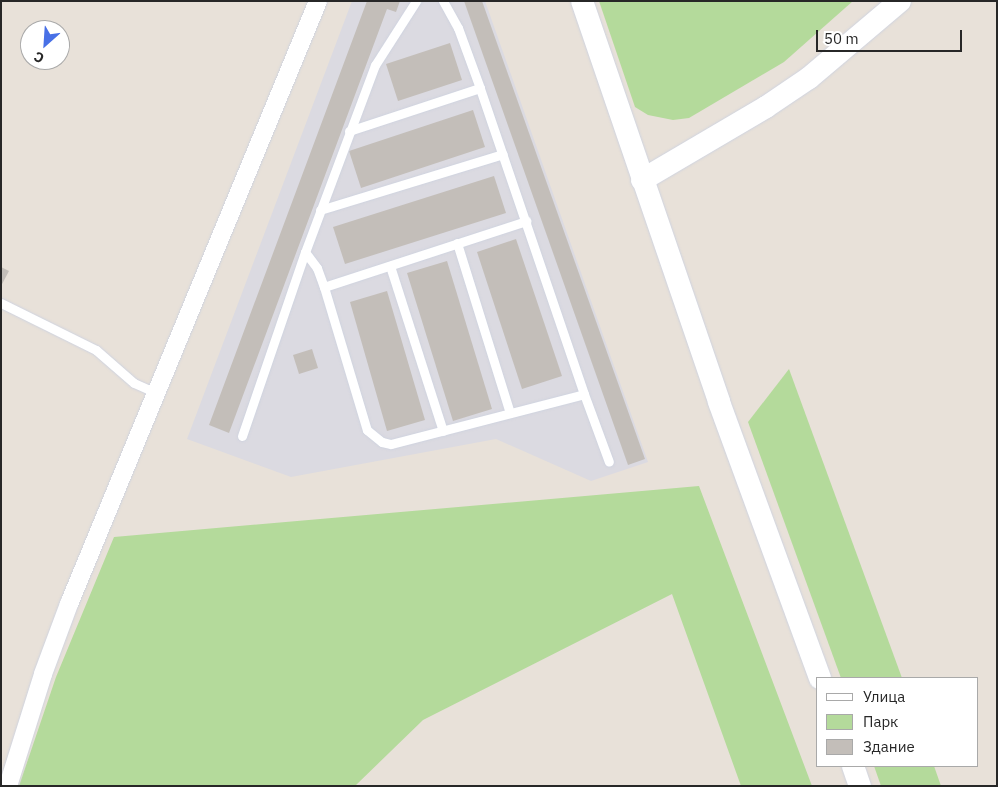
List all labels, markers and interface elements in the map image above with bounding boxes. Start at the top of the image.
north arrow [20,20,70,70]
scale bar [818,20,964,52]
text: 50 m [824,29,859,48]
text: С [31,47,47,68]
legend [816,677,978,767]
text: Улица [863,687,905,706]
text: Парк [863,712,898,731]
text: Здание [863,737,915,756]

